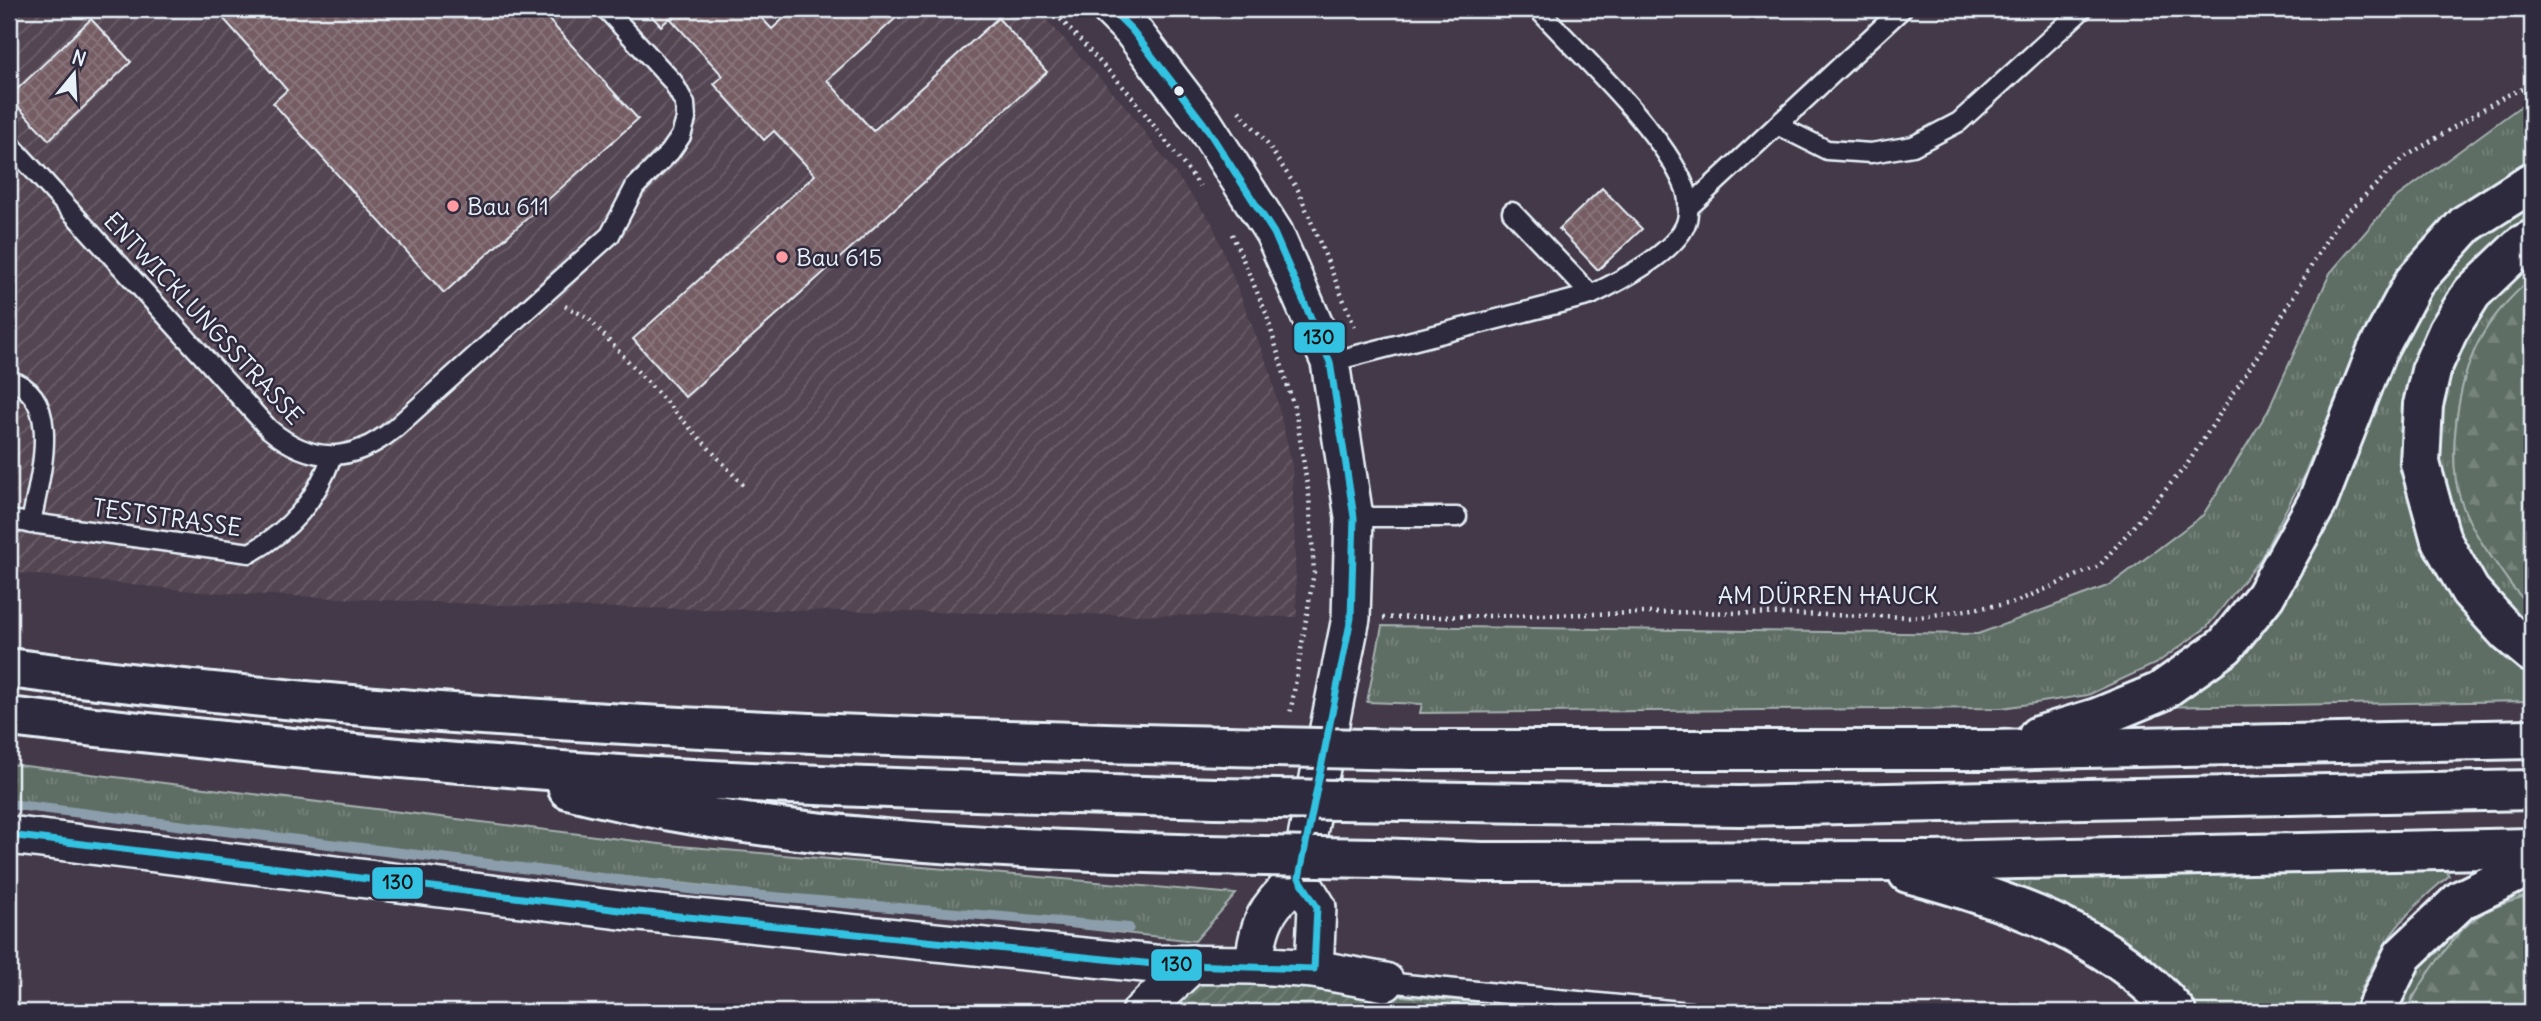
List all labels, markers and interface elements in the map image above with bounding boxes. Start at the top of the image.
north arrow [38,38,108,108]
text: N [69,44,89,71]
unlabelled marker [1172,84,1186,98]
place label: Bau 611 [467,191,549,221]
marker: Bau 611 [445,198,461,214]
street label: ENTWICKLUNGSSTRASSE [98,206,310,430]
place label: Bau 615 [796,242,882,272]
marker: Bau 615 [774,249,790,265]
line badge: 130 [1293,321,1346,354]
text: 130 [1304,325,1334,349]
street label: TESTSTRASSE [91,492,243,542]
street label: AM DÜRREN HAUCK [1718,580,1938,610]
line badge: 130 [371,866,424,900]
text: 130 [383,870,413,894]
line badge: 130 [1150,948,1203,982]
text: 130 [1162,952,1192,976]

